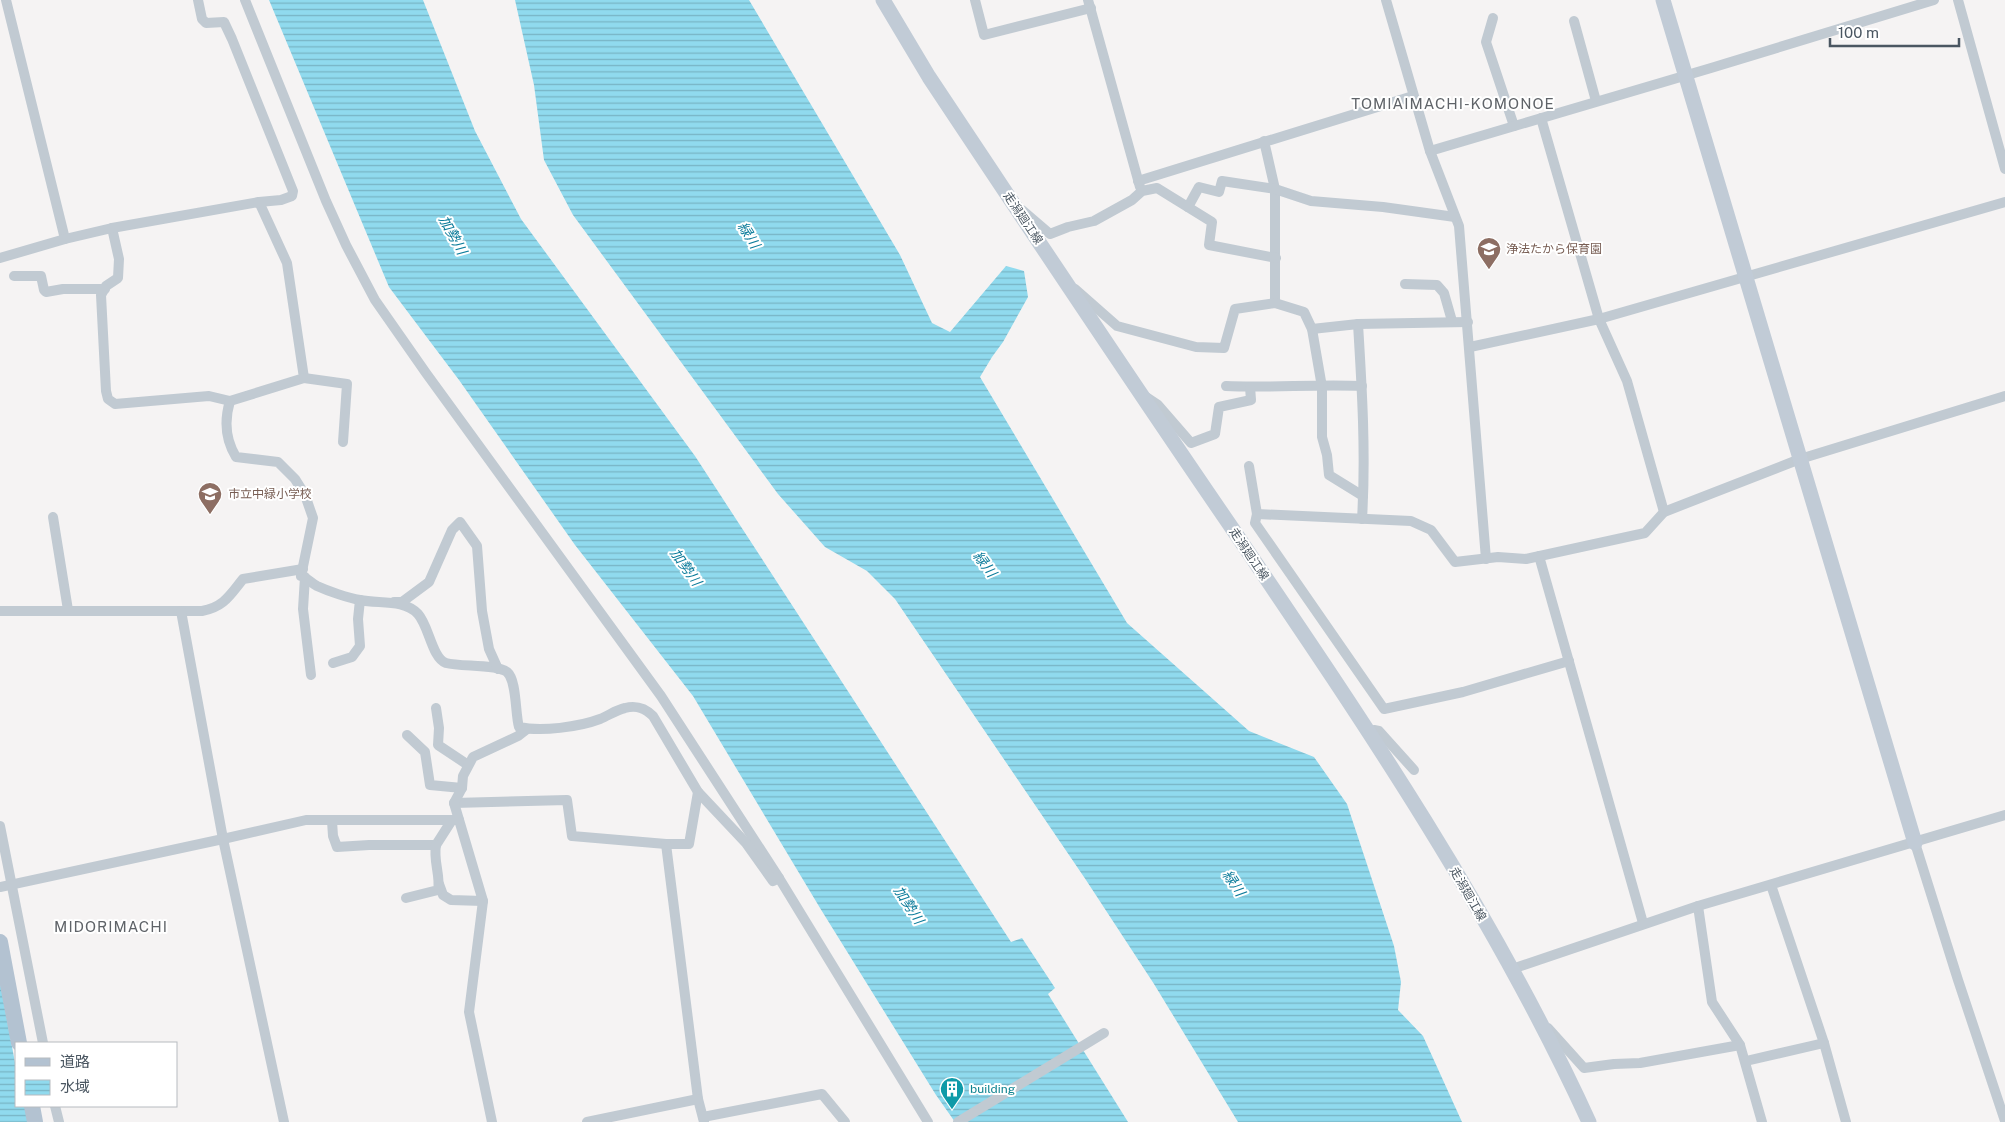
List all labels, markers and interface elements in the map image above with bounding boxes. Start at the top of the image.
scale bar [1830,15,1959,47]
text: 100 m [1838,24,1879,41]
district label: TOMIAIMACHI-KOMONOE [1351,95,1555,112]
street label: 走潟廻江線 [1000,189,1046,247]
water label: 加勢川 [436,213,471,259]
water label: 緑川 [735,219,764,253]
school or university icon: 浄法たから保育園 [1476,236,1502,270]
place label: 浄法たから保育園 [1506,242,1602,256]
school or university icon: 市立中緑小学校 [197,481,223,515]
place label: 市立中緑小学校 [228,487,312,501]
street label: 走潟廻江線 [1226,525,1272,583]
water label: 加勢川 [667,545,706,590]
water label: 緑川 [970,548,1001,582]
street label: 走潟廻江線 [1447,865,1489,923]
water label: 緑川 [1220,867,1250,901]
water label: 加勢川 [891,883,928,929]
district label: MIDORIMACHI [54,918,168,935]
legend [15,1042,178,1107]
text: 道路 [60,1053,90,1070]
building icon: building [939,1076,965,1110]
text: 水域 [60,1078,90,1095]
place label: building [970,1082,1015,1096]

